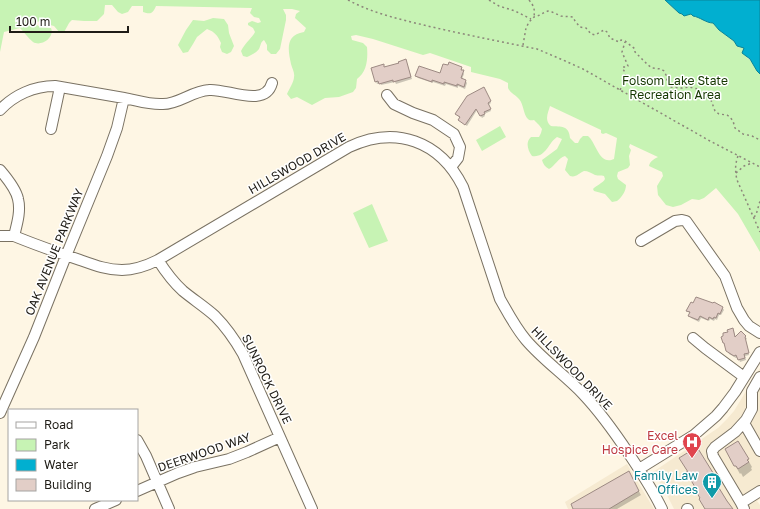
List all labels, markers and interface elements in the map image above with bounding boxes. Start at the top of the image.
scale bar [10,8,128,34]
text: 100 m [16,14,50,29]
park label: Folsom Lake State Recreation Area [622,73,728,102]
street label: HILLSWOOD DRIVE [246,129,348,197]
street label: OAK AVENUE PARKWAY [22,186,86,318]
street label: HILLSWOOD DRIVE [528,323,616,413]
street label: SUNROCK DRIVE [239,332,295,426]
legend [8,409,138,501]
text: Road [44,417,73,432]
place label: Excel Hospice Care [602,428,678,457]
street label: DEERWOOD WAY [156,429,253,475]
hospital icon: Excel Hospice Care [681,431,703,459]
text: Park [44,437,70,452]
text: Water [44,457,78,472]
place label: Family Law Offices [634,468,698,497]
building icon: Family Law Offices [701,471,723,499]
text: Building [44,477,92,492]

